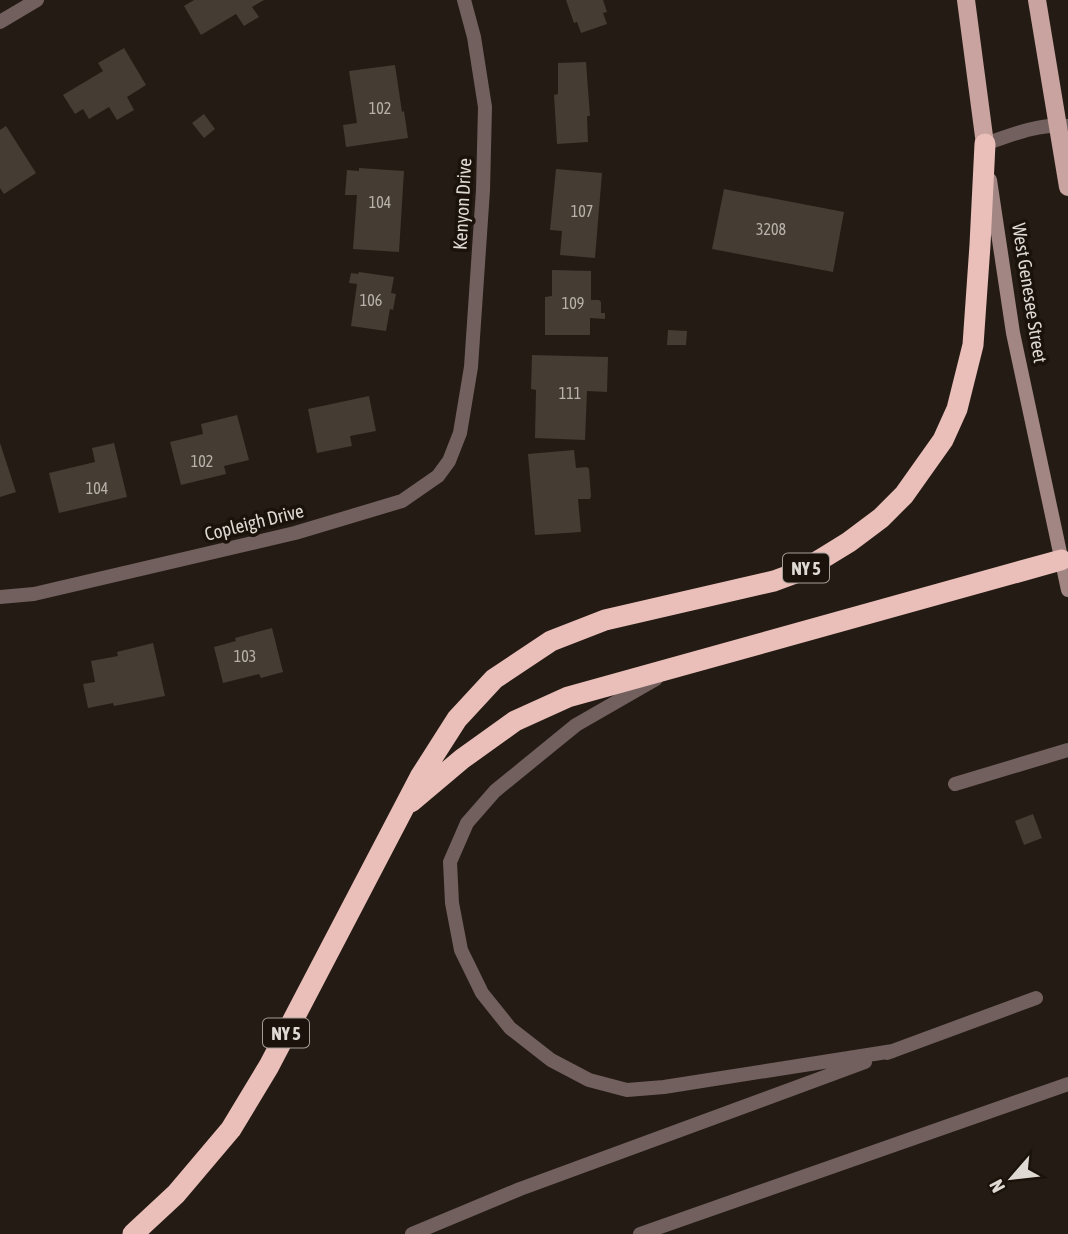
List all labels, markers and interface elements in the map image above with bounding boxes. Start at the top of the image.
house number: 102 [369,99,391,117]
street label: Kenyon Drive [449,157,475,251]
house number: 104 [369,193,391,211]
house number: 107 [571,202,593,220]
house number: 3208 [756,220,786,238]
street label: West Genesee Street [1008,221,1052,365]
house number: 106 [360,291,382,309]
house number: 109 [562,294,584,312]
house number: 111 [559,384,581,402]
house number: 102 [191,452,213,470]
house number: 104 [86,479,108,497]
street label: Copleigh Drive [202,499,306,545]
road number: NY 5 [783,554,829,582]
house number: 103 [234,647,256,665]
road number: NY 5 [263,1018,309,1048]
north arrow [977,1143,1047,1213]
text: N [985,1176,1009,1196]

